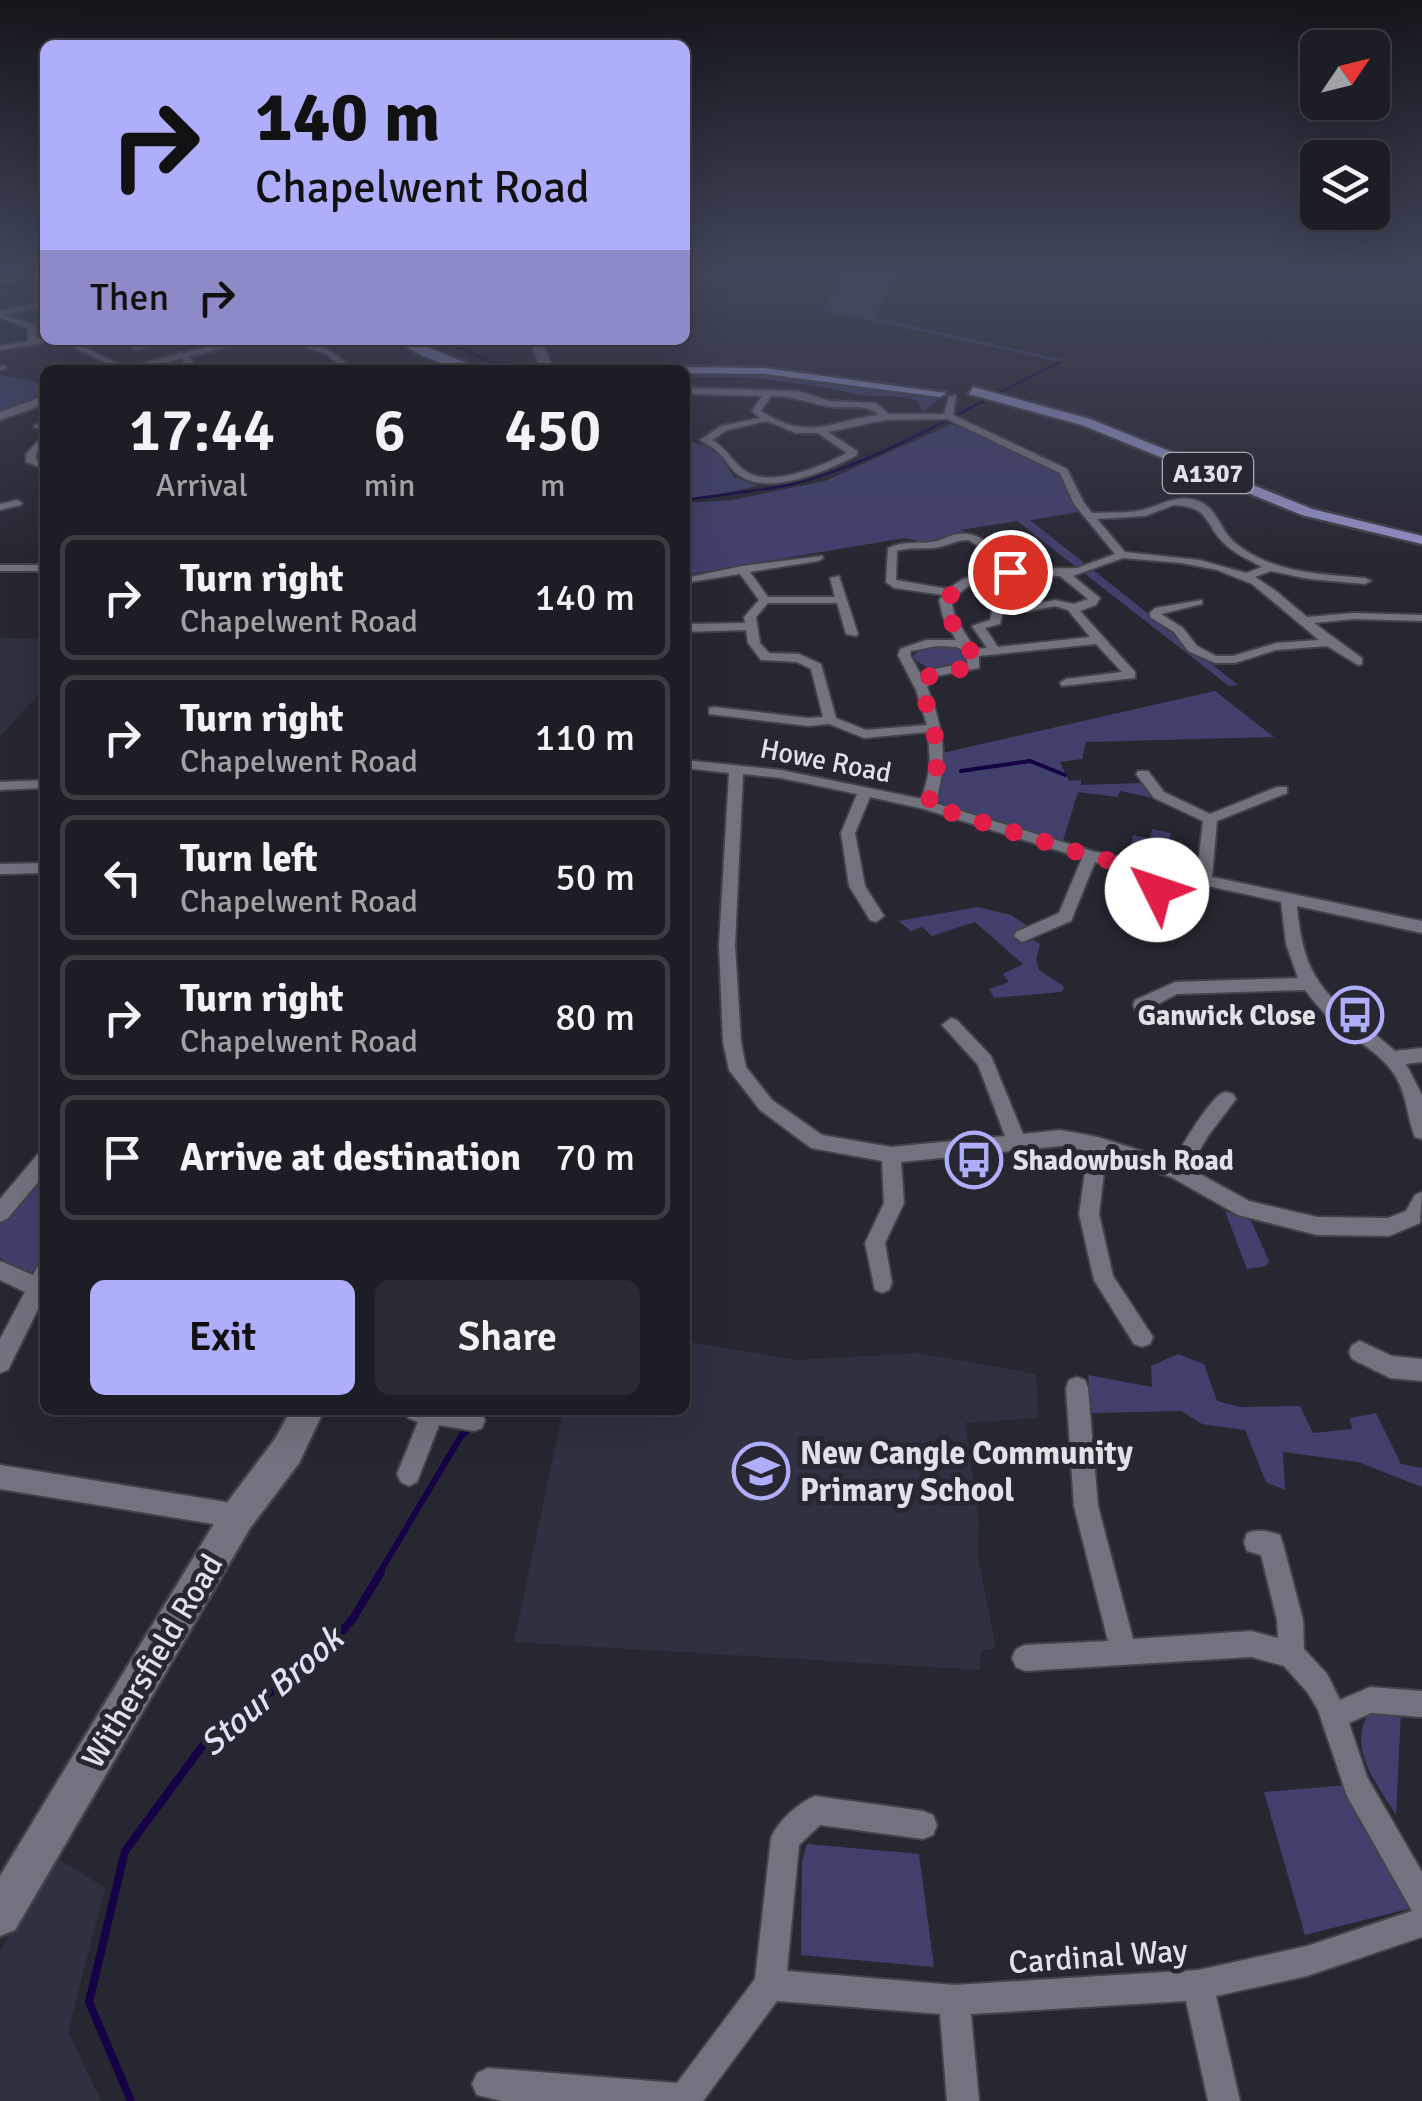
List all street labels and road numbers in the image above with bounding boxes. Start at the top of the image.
road number: A1307 [1163,453,1253,493]
street label: Howe Road [757,732,894,790]
street label: Withersfield Road [73,1547,232,1775]
street label: Cardinal Way [1007,1931,1189,1982]

